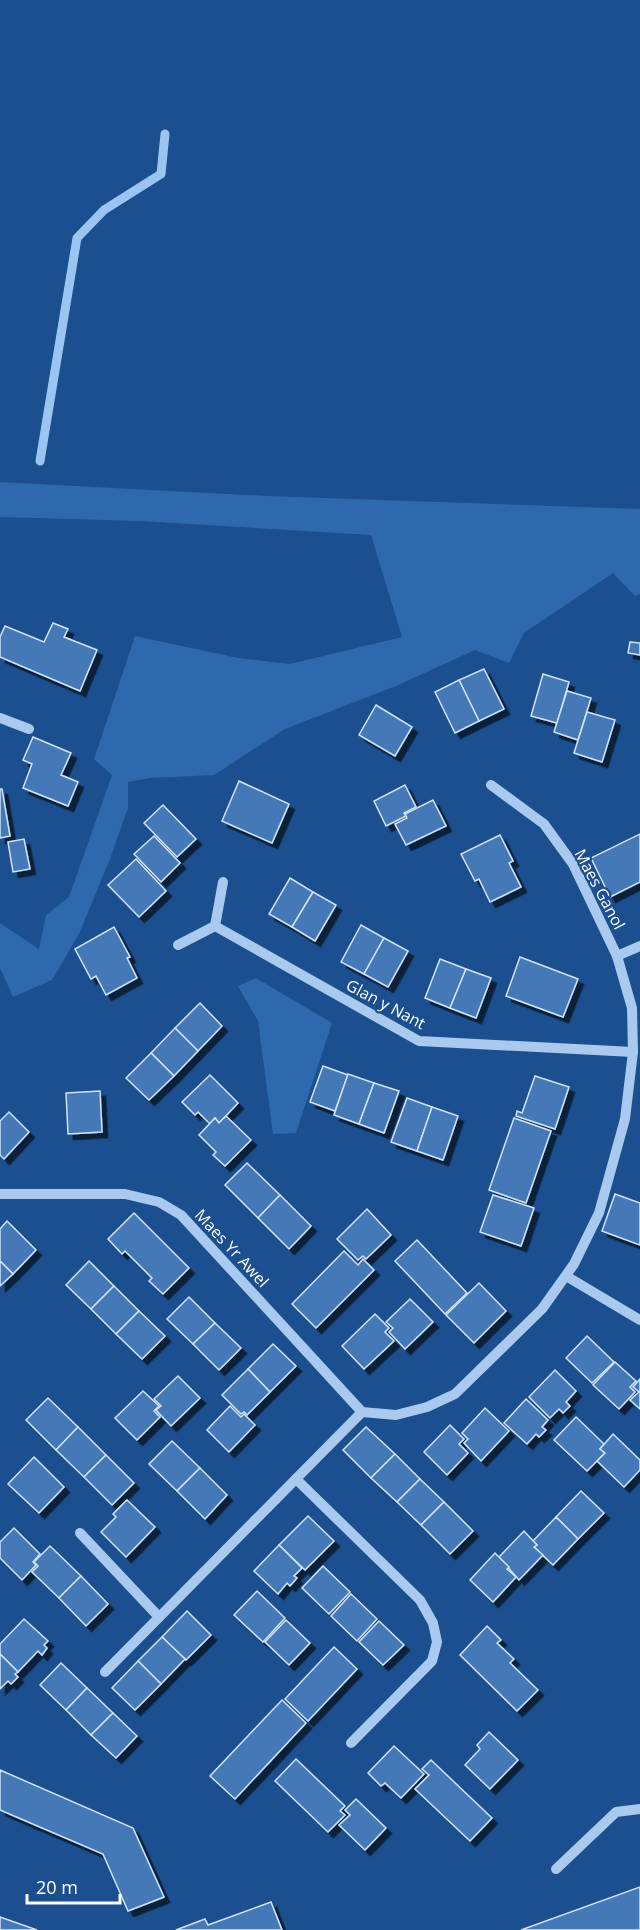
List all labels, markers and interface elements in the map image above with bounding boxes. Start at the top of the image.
street label: Maes Ganol [570,845,630,933]
street label: Glan y Nant [342,974,430,1034]
street label: Maes Yr Awel [190,1204,274,1292]
scale bar [27,1867,120,1905]
text: 20 m [36,1875,78,1899]

